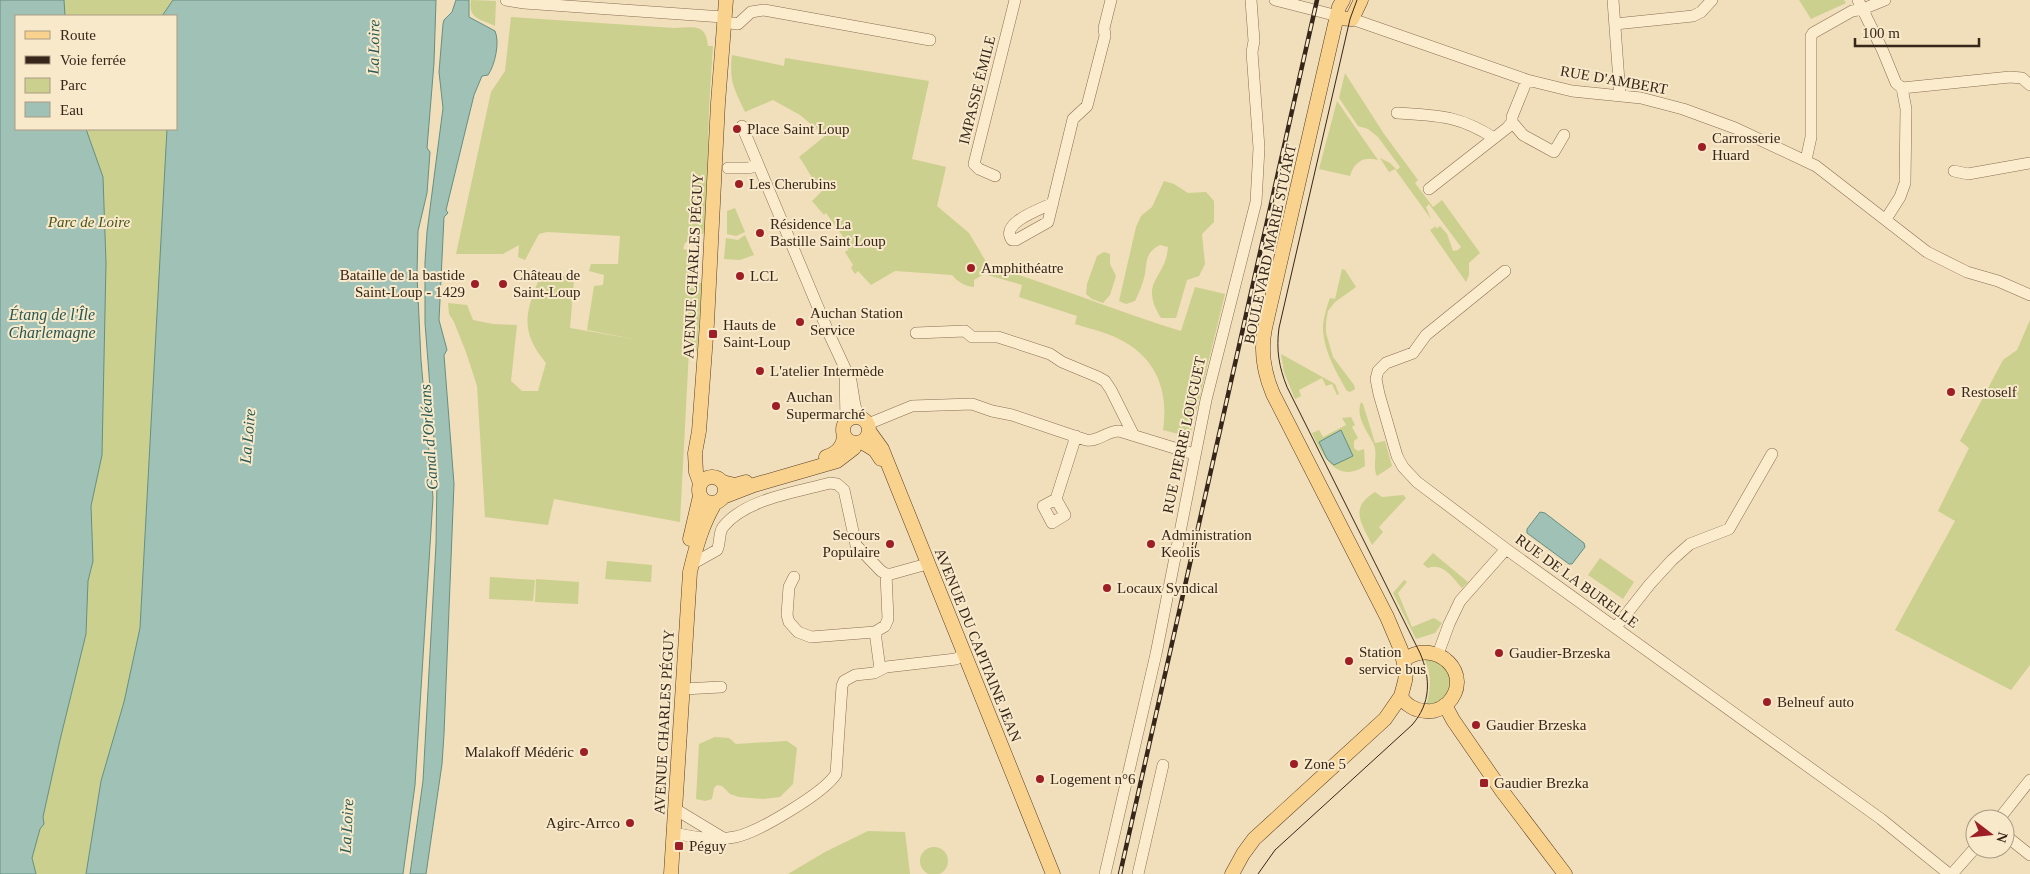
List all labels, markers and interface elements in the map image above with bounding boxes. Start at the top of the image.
legend [15,15,178,130]
scale bar [1855,15,1979,47]
water label: La Loire [365,19,382,76]
text: 100 m [1862,25,1900,41]
text: Route [60,27,96,43]
street label: IMPASSE ÉMILE [956,34,998,146]
text: Voie ferrée [60,52,126,68]
street label: RUE D'AMBERT [1559,63,1669,97]
text: Parc [60,77,87,93]
text: Eau [60,102,84,118]
place label: Place Saint Loup [747,121,849,137]
marker: Place Saint Loup [731,123,743,135]
place label: Carrosserie Huard [1712,130,1781,163]
marker: Carrosserie Huard [1696,141,1708,153]
street label: BOULEVARD MARIE STUART [1241,143,1299,345]
street label: AVENUE CHARLES PÉGUY [680,173,706,359]
place label: Les Cherubins [749,176,836,192]
marker: Les Cherubins [733,178,745,190]
park label: Parc de Loire [47,214,130,230]
place label: Résidence La Bastille Saint Loup [770,216,886,249]
marker: Résidence La Bastille Saint Loup [754,227,766,239]
place label: Amphithéatre [981,260,1064,276]
marker: Amphithéatre [965,262,977,274]
place label: Bataille de la bastide Saint-Loup - 1429 [340,267,465,300]
place label: Château de Saint-Loup [513,267,581,300]
place label: LCL [750,268,778,284]
marker: LCL [734,270,746,282]
marker: Bataille de la bastide Saint-Loup - 1429 [469,278,481,290]
marker: Château de Saint-Loup [497,278,509,290]
water label: Étang de l'Île Charlemagne [8,305,96,342]
place label: Auchan Station Service [810,305,903,338]
marker: Auchan Station Service [794,316,806,328]
place label: Hauts de Saint-Loup [723,317,791,350]
marker: Hauts de Saint-Loup [707,328,719,340]
street label: RUE PIERRE LOUGUET [1160,355,1208,515]
place label: L'atelier Intermède [770,363,884,379]
marker: L'atelier Intermède [754,365,766,377]
water label: Canal d'Orléans [416,383,441,490]
place label: Restoself [1961,384,2017,400]
marker: Restoself [1945,386,1957,398]
place label: Auchan Supermarché [786,389,865,422]
marker: Auchan Supermarché [770,400,782,412]
water label: La Loire [237,408,258,465]
place label: Secours Populaire [823,527,880,560]
place label: Administration Keolis [1161,527,1252,560]
street label: RUE DE LA BURELLE [1512,531,1642,631]
marker: Secours Populaire [884,538,896,550]
marker: Administration Keolis [1145,538,1157,550]
street label: AVENUE DU CAPITAINE JEAN [932,546,1024,744]
place label: Locaux Syndical [1117,580,1218,596]
marker: Locaux Syndical [1101,582,1113,594]
street label: AVENUE CHARLES PÉGUY [651,629,677,815]
place label: Station service bus [1359,644,1426,677]
place label: Gaudier-Brzeska [1509,645,1611,661]
marker: Gaudier-Brzeska [1493,647,1505,659]
marker: Station service bus [1343,655,1355,667]
place label: Belneuf auto [1777,694,1854,710]
marker: Belneuf auto [1761,696,1773,708]
place label: Gaudier Brzeska [1486,717,1587,733]
marker: Gaudier Brzeska [1470,719,1482,731]
place label: Malakoff Médéric [465,744,574,760]
marker: Malakoff Médéric [578,746,590,758]
place label: Zone 5 [1304,756,1346,772]
marker: Zone 5 [1288,758,1300,770]
place label: Logement n°6 [1050,771,1136,787]
marker: Logement n°6 [1034,773,1046,785]
place label: Gaudier Brezka [1494,775,1589,791]
marker: Gaudier Brezka [1478,777,1490,789]
water label: La Loire [337,798,356,855]
north arrow [1965,809,2015,859]
place label: Agirc-Arrco [546,815,620,831]
marker: Agirc-Arrco [624,817,636,829]
text: N [1993,831,2011,844]
place label: Péguy [689,838,727,854]
marker: Péguy [673,840,685,852]

